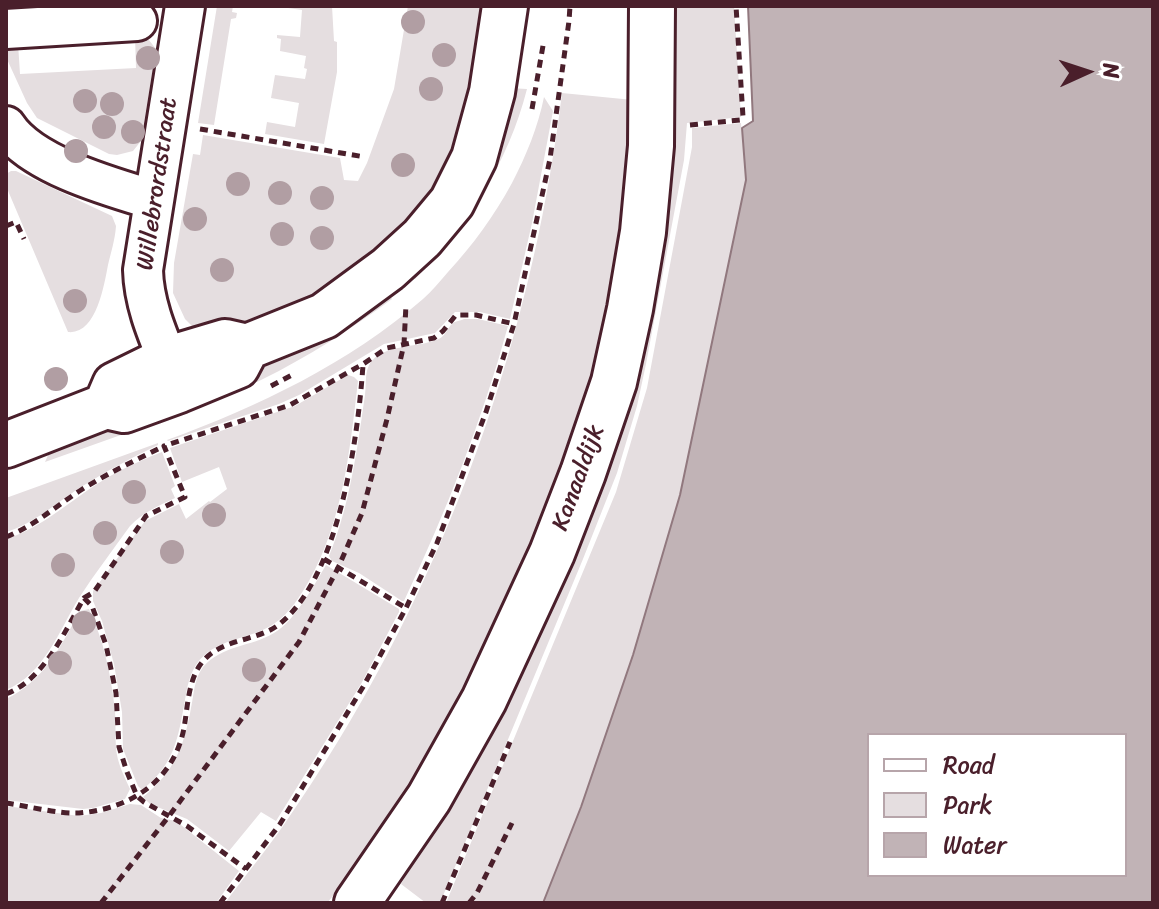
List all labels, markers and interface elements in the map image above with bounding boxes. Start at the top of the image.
north arrow [1047,32,1127,112]
text: N [1092,62,1131,79]
street label: Willebrordstraat [132,96,184,272]
street label: Kanaaldijk [547,421,611,535]
legend [867,733,1127,877]
text: Road [943,744,994,786]
text: Park [943,784,992,826]
text: Water [943,824,1006,866]

